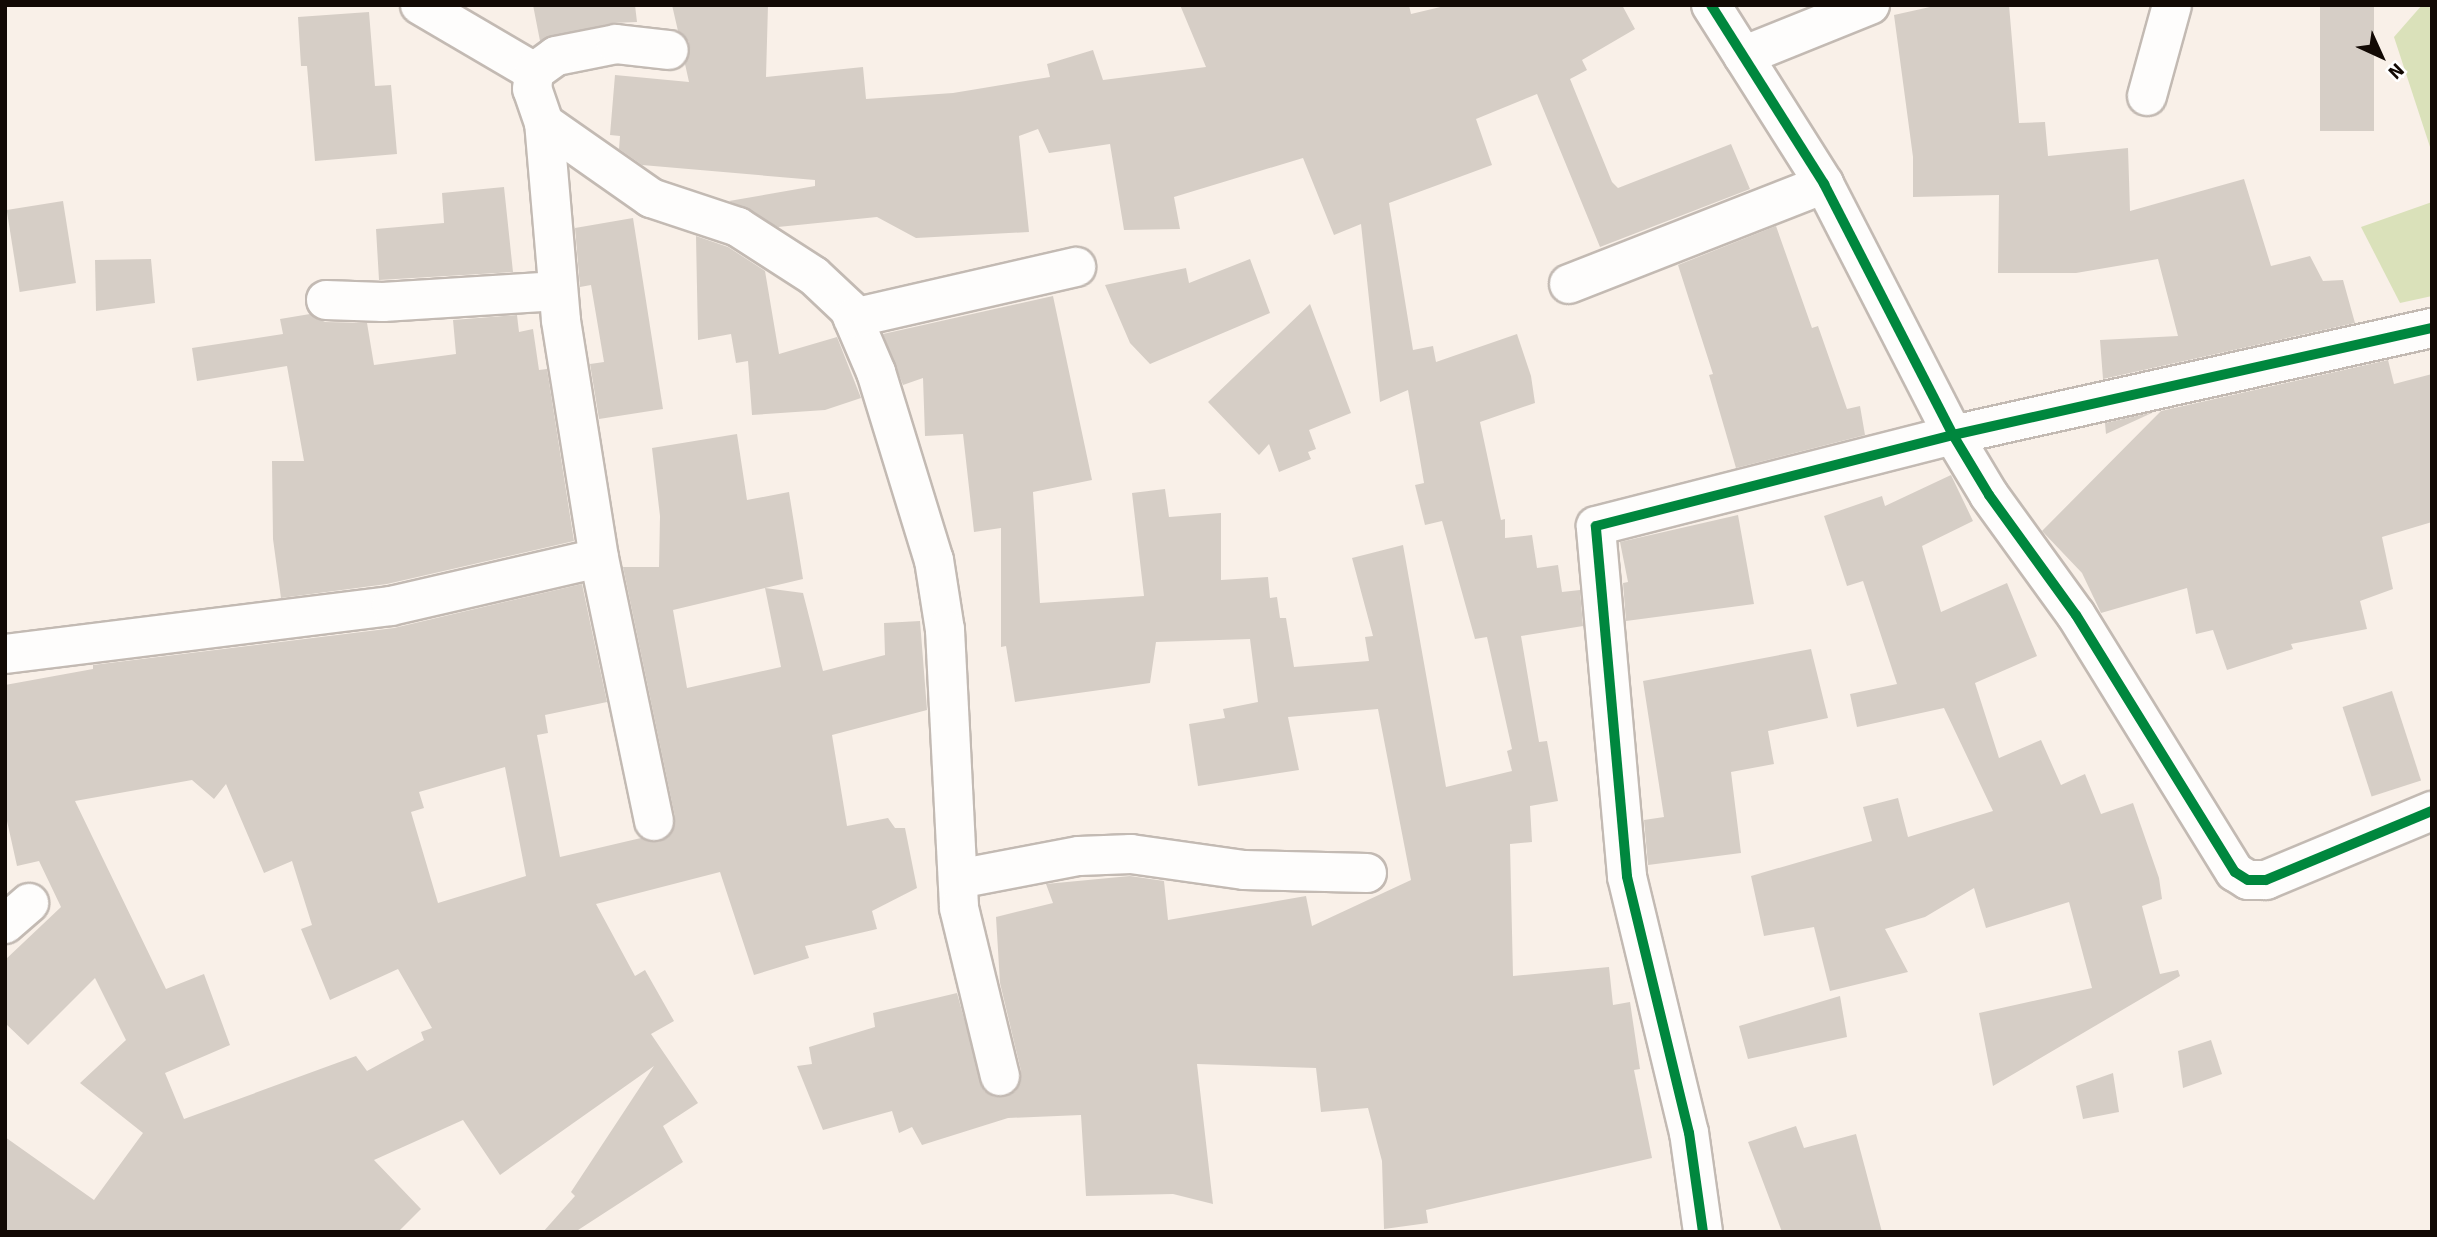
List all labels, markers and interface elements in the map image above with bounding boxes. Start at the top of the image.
north arrow [2346,21,2416,91]
text: N [2383,58,2409,84]

